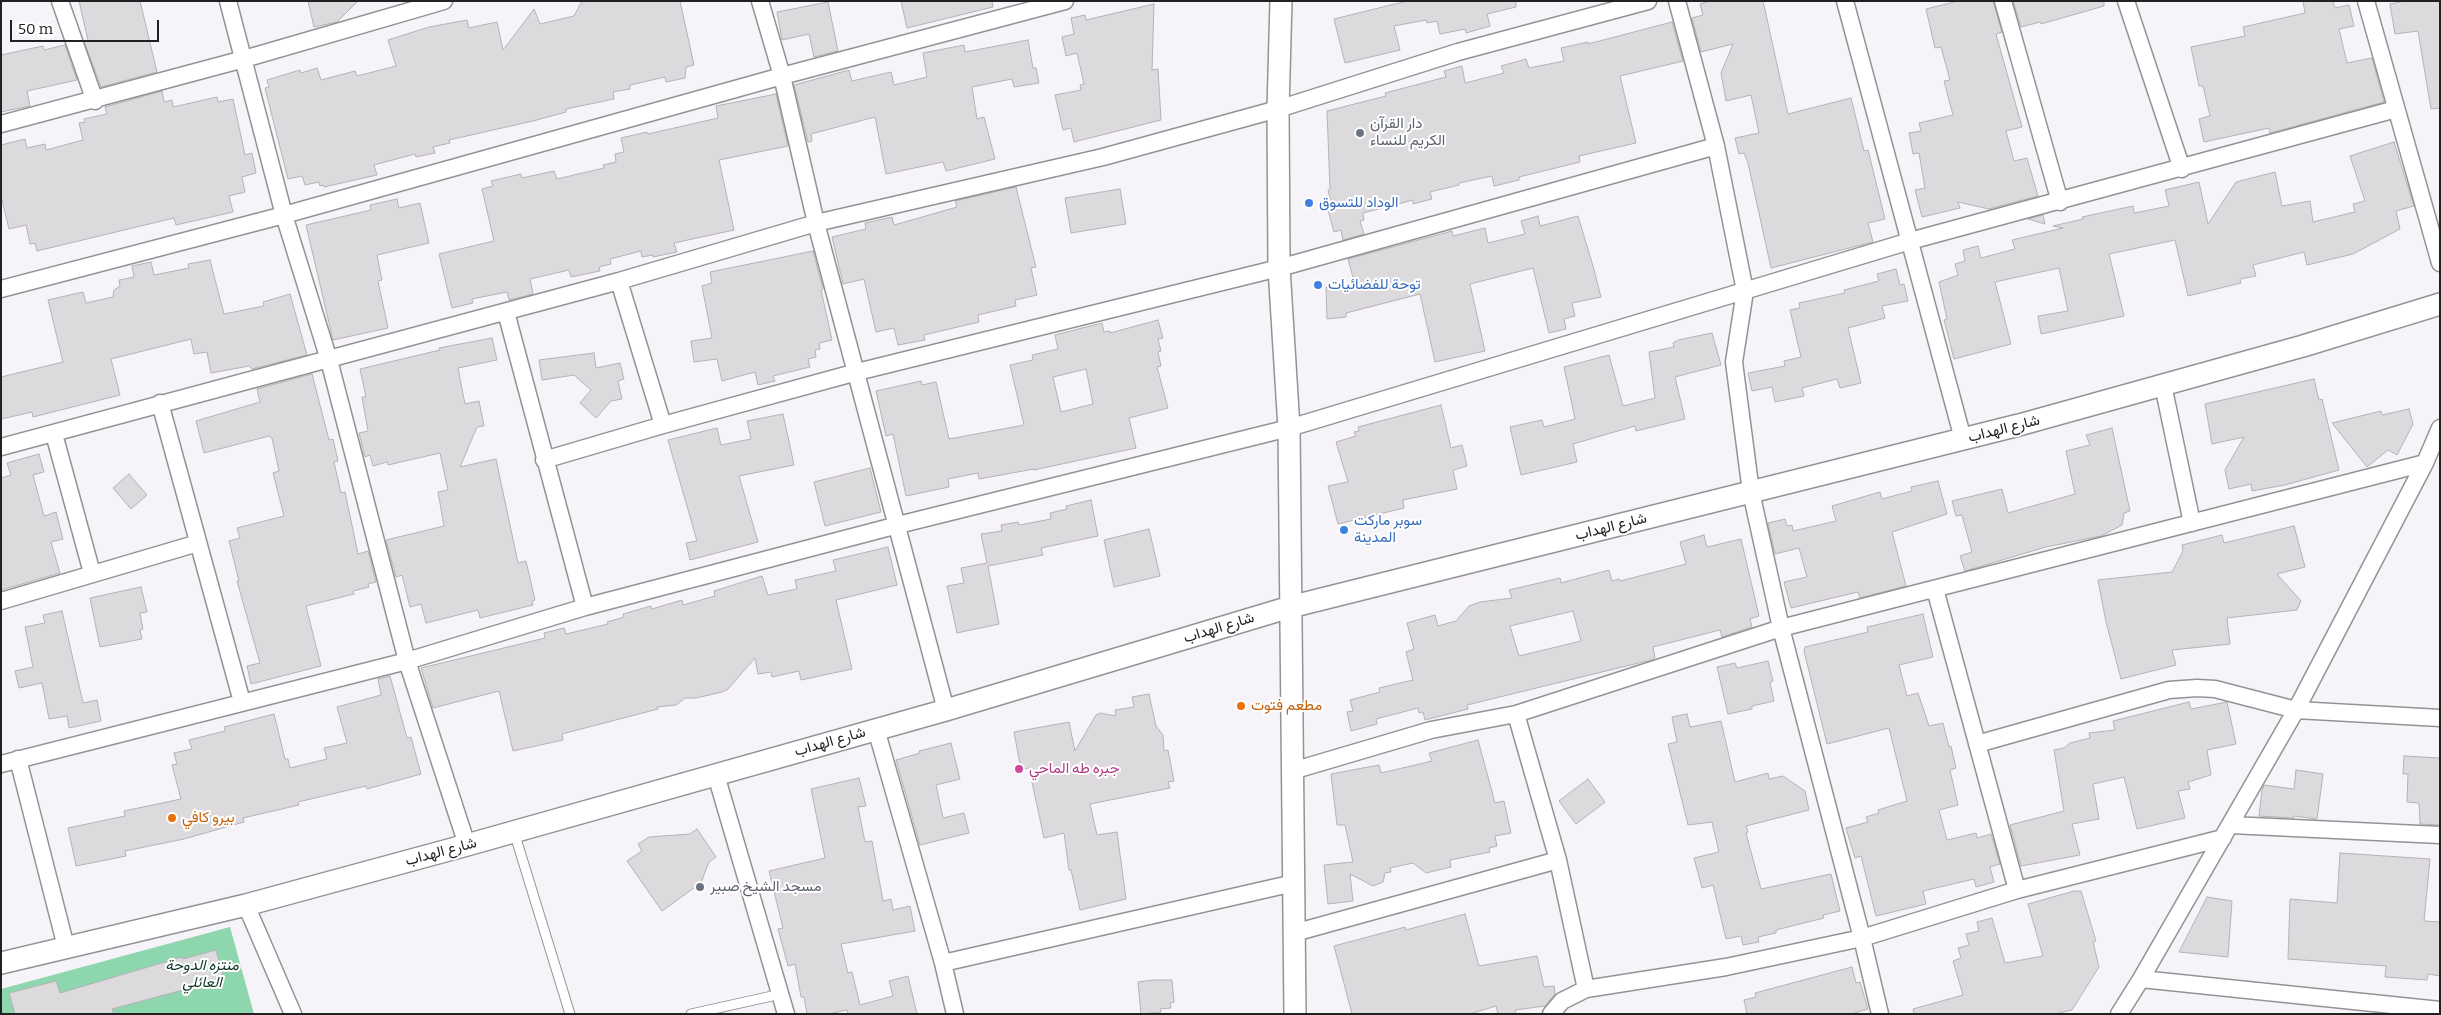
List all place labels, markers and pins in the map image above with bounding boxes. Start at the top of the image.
place label: دار القرآن الكريم للنساء [1370,115,1445,150]
marker: دار القرآن الكريم للنساء [1354,127,1366,139]
place label: الوداد للتسوق [1319,194,1398,212]
marker: الوداد للتسوق [1303,197,1315,209]
place label: توحة للفضائيات [1328,276,1421,294]
marker: توحة للفضائيات [1312,279,1324,291]
place label: سوبر ماركت المدينة [1354,512,1422,547]
marker: سوبر ماركت المدينة [1338,524,1350,536]
place label: مطعم فتوت [1251,697,1322,715]
marker: مطعم فتوت [1235,700,1247,712]
place label: جبره طه الماحي [1029,760,1120,778]
marker: جبره طه الماحي [1013,763,1025,775]
place label: بيرو كافي [182,809,235,827]
marker: بيرو كافي [166,812,178,824]
place label: مسجد الشيخ صبير [710,878,821,896]
marker: مسجد الشيخ صبير [694,881,706,893]

